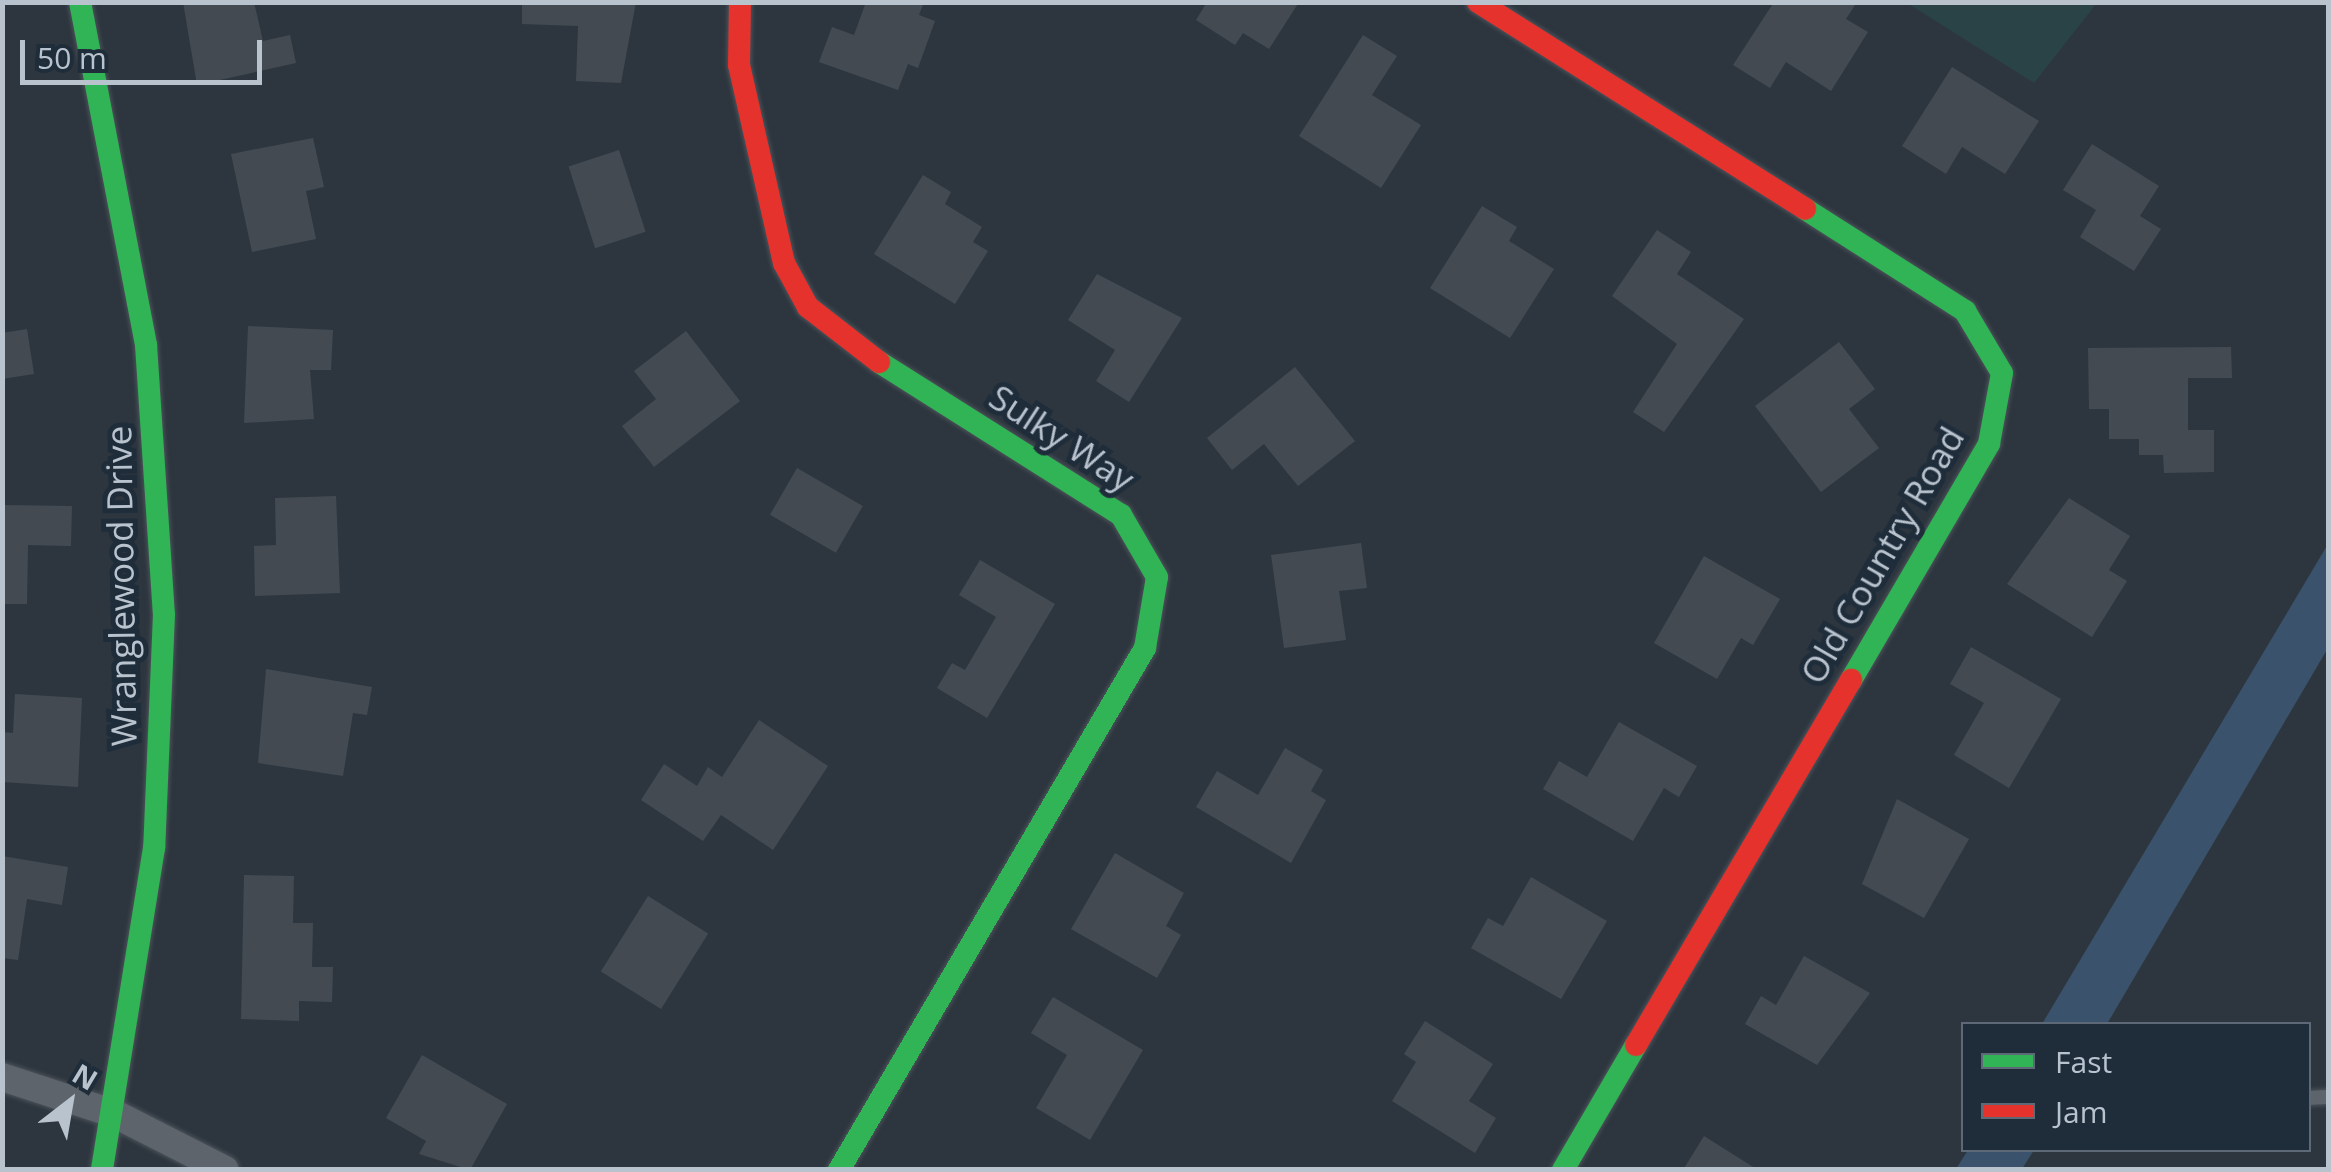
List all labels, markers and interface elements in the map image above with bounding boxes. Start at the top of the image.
scale bar [25,20,268,82]
text: 50 m [37,37,107,78]
street label: Sulky Way [982,376,1142,500]
street label: Old Country Road [1791,419,1973,691]
street label: Wranglewood Drive [97,425,145,747]
legend [1961,1022,2311,1152]
text: Fast [2055,1041,2112,1082]
north arrow [20,1052,120,1152]
text: N [66,1054,105,1098]
text: Jam [2055,1091,2108,1132]

